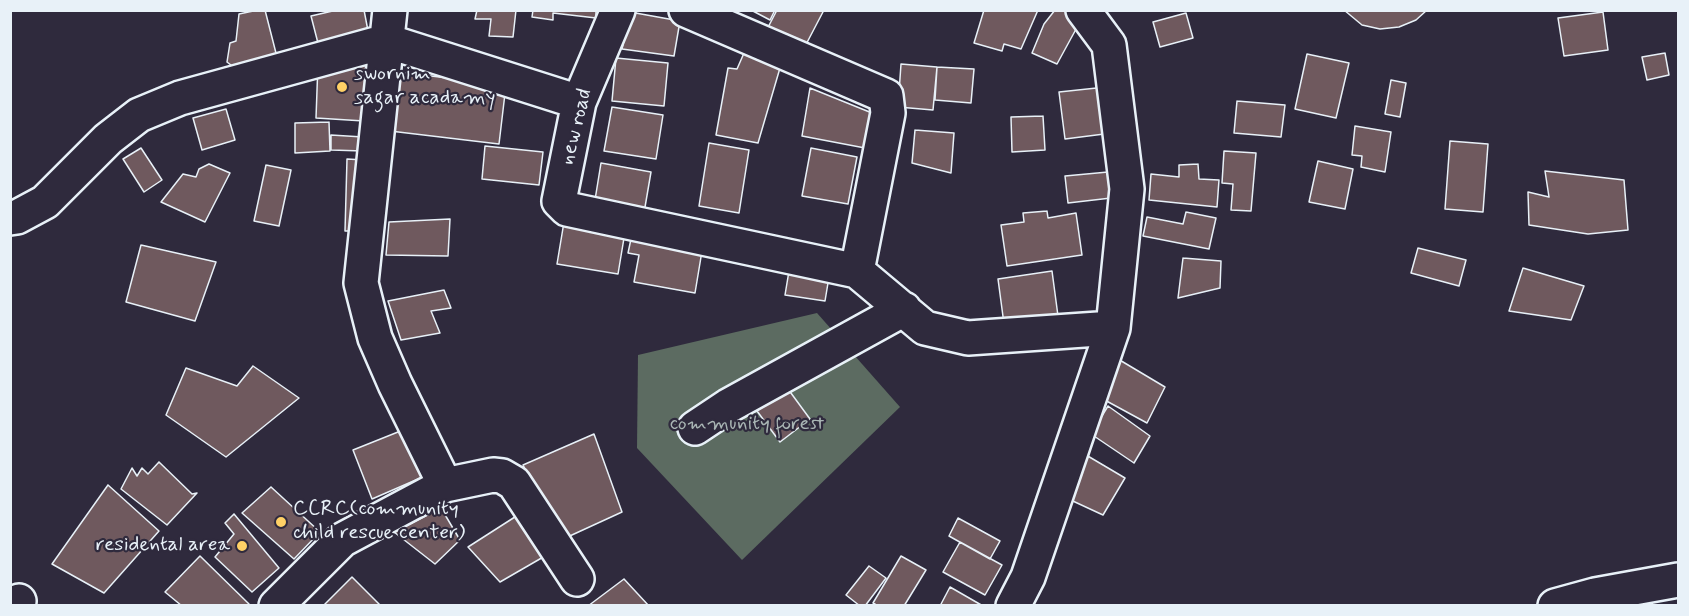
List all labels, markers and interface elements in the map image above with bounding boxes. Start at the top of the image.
place label: swornim sagar acadamy [354,62,495,112]
marker: swornim sagar acadamy [335,80,349,94]
street label: new road [555,86,599,168]
park label: community forest [670,412,824,438]
place label: CCRC(community child rescue center) [293,497,465,547]
marker: CCRC(community child rescue center) [274,515,288,529]
place label: residental area [96,533,230,559]
marker: residental area [235,539,249,553]

